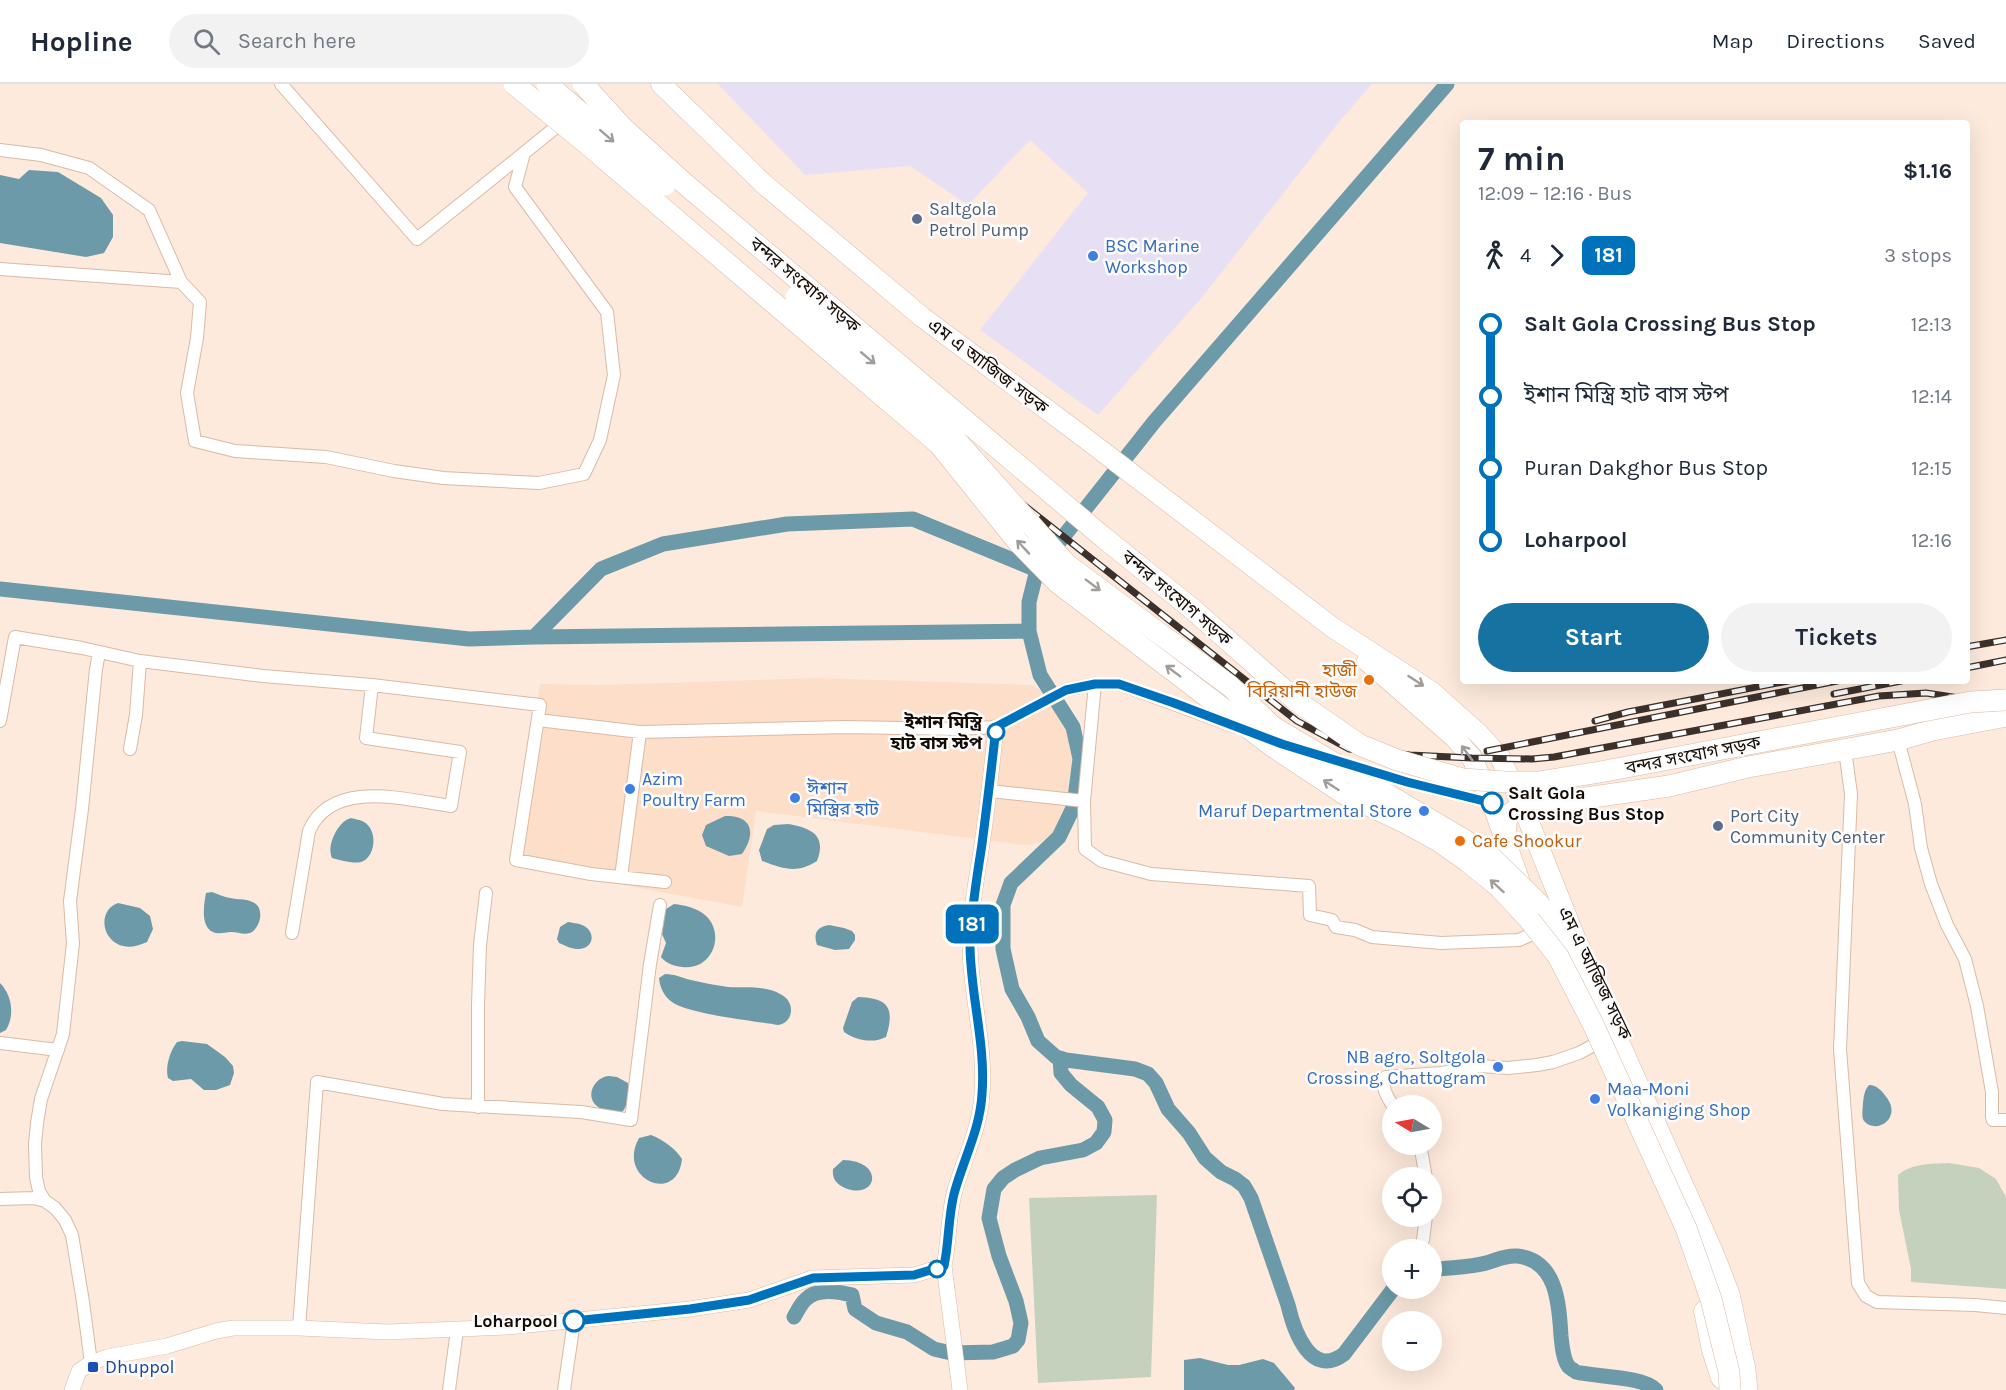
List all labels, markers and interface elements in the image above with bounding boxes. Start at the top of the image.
search box [169,14,589,68]
text: Hopline [30,25,133,58]
icon: search [190,25,223,58]
text: Search here [238,28,356,54]
text: Map [1712,29,1753,53]
text: Directions [1786,29,1885,53]
text: Saved [1918,29,1976,53]
one-way arrow [599,129,614,143]
text: 7 min [1478,140,1565,178]
text: $1.16 [1903,158,1952,184]
text: 12:09 – 12:16 · Bus [1478,182,1632,205]
place label: Saltgola Petrol Pump [929,198,1029,241]
marker: Saltgola Petrol Pump [910,212,924,226]
street label: বন্দর সংযোগ সড়ক [745,232,865,338]
place label: BSC Marine Workshop [1105,235,1200,278]
icon: walk [1478,239,1511,272]
icon: forward [1540,239,1573,272]
text: 181 [1594,243,1623,267]
text: 4 [1520,244,1531,267]
text: 3 stops [1884,244,1952,267]
marker: BSC Marine Workshop [1086,249,1100,263]
text: Salt Gola Crossing Bus Stop [1524,311,1816,337]
street label: এম এ আজিজ সড়ক [923,313,1053,419]
text: 12:13 [1911,313,1952,336]
one-way arrow [860,351,875,365]
text: ইশান মিস্ত্রি হাট বাস স্টপ [1524,382,1729,408]
text: 12:14 [1911,385,1952,408]
text: Puran Dakghor Bus Stop [1524,455,1768,481]
text: 12:15 [1911,457,1952,480]
text: Loharpool [1524,527,1628,553]
text: 12:16 [1911,529,1952,552]
one-way arrow [1016,539,1030,554]
street label: বন্দর সংযোগ সড়ক [1117,545,1237,651]
one-way arrow [1085,579,1101,591]
button: Start [1478,603,1709,672]
button: Tickets [1721,603,1952,672]
place label: হাজী বিরিয়ানী হাউজ [1246,659,1357,702]
one-way arrow [1165,664,1181,677]
marker: হাজী বিরিয়ানী হাউজ [1362,673,1376,687]
one-way arrow [1407,676,1424,688]
place label: ইশান মিস্ত্রি হাট বাস স্টপ [889,711,983,754]
marker: ইশান মিস্ত্রি হাট বাস স্টপ [987,723,1005,741]
street label: বন্দর সংযোগ সড়ক [1623,731,1763,779]
one-way arrow [1461,746,1474,762]
place label: Azim Poultry Farm [642,768,746,811]
place label: ঈশান মিস্ত্রির হাট [806,777,880,820]
one-way arrow [1323,779,1340,791]
marker: Azim Poultry Farm [623,782,637,796]
place label: Salt Gola Crossing Bus Stop [1508,782,1665,825]
marker: ঈশান মিস্ত্রির হাট [788,791,802,805]
marker: Salt Gola Crossing Bus Stop [1481,792,1503,814]
place label: Maruf Departmental Store [1198,800,1412,822]
marker: Maruf Departmental Store [1417,804,1431,818]
place label: Port City Community Center [1730,805,1885,848]
marker: Port City Community Center [1711,819,1725,833]
place label: Cafe Shookur [1472,830,1582,852]
marker: Cafe Shookur [1453,834,1467,848]
one-way arrow [1489,879,1504,893]
street label: এম এ আজিজ সড়ক [1553,903,1637,1044]
line badge: 181 [938,904,1006,944]
text: 181 [958,912,986,936]
place label: NB agro, Soltgola Crossing, Chattogram [1307,1046,1486,1089]
marker: NB agro, Soltgola Crossing, Chattogram [1491,1060,1505,1074]
place label: Maa-Moni Volkaniging Shop [1607,1078,1751,1121]
marker: Maa-Moni Volkaniging Shop [1588,1092,1602,1106]
north arrow [1382,1095,1442,1155]
map controls [1382,1095,1442,1371]
button: locate [1382,1167,1442,1227]
button: + [1382,1239,1442,1299]
unlabelled marker [928,1260,946,1278]
place label: Loharpool [473,1310,558,1332]
marker: Loharpool [563,1310,585,1332]
button: − [1382,1311,1442,1371]
place label: Dhuppol [105,1356,175,1378]
marker: Dhuppol [86,1360,100,1374]

